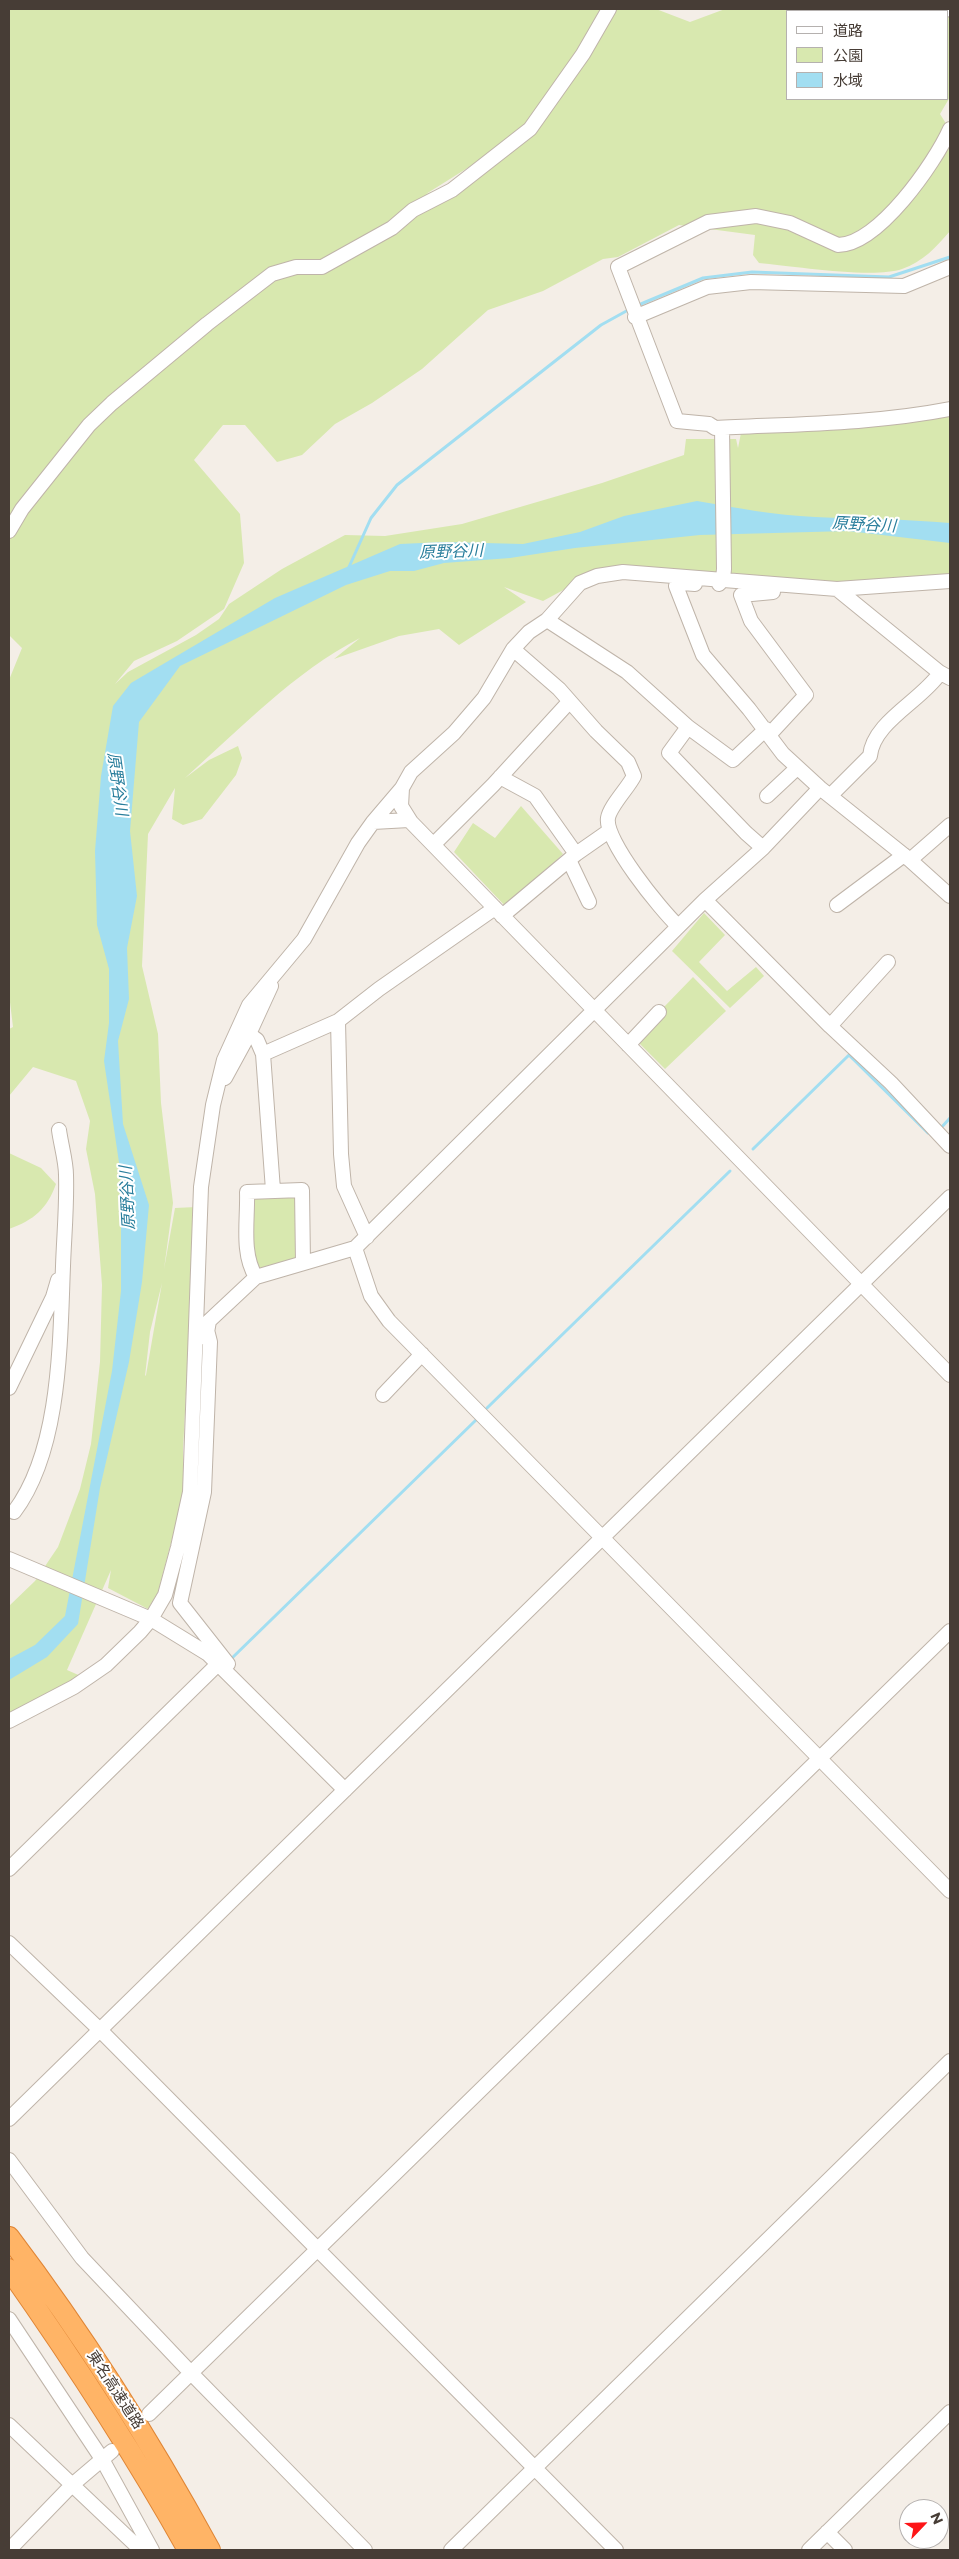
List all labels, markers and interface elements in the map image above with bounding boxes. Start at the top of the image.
legend [786,10,949,100]
text: 道路 [833,21,863,40]
text: 公園 [833,46,863,65]
text: 水域 [833,71,863,90]
water label: 原野谷川 [832,514,896,536]
water label: 原野谷川 [419,541,483,563]
water label: 原野谷川 [103,751,131,817]
water label: 原野谷川 [117,1166,139,1230]
street label: 東名高速道路 [83,2347,147,2433]
north arrow [899,2499,949,2549]
text: N [926,2509,947,2527]

